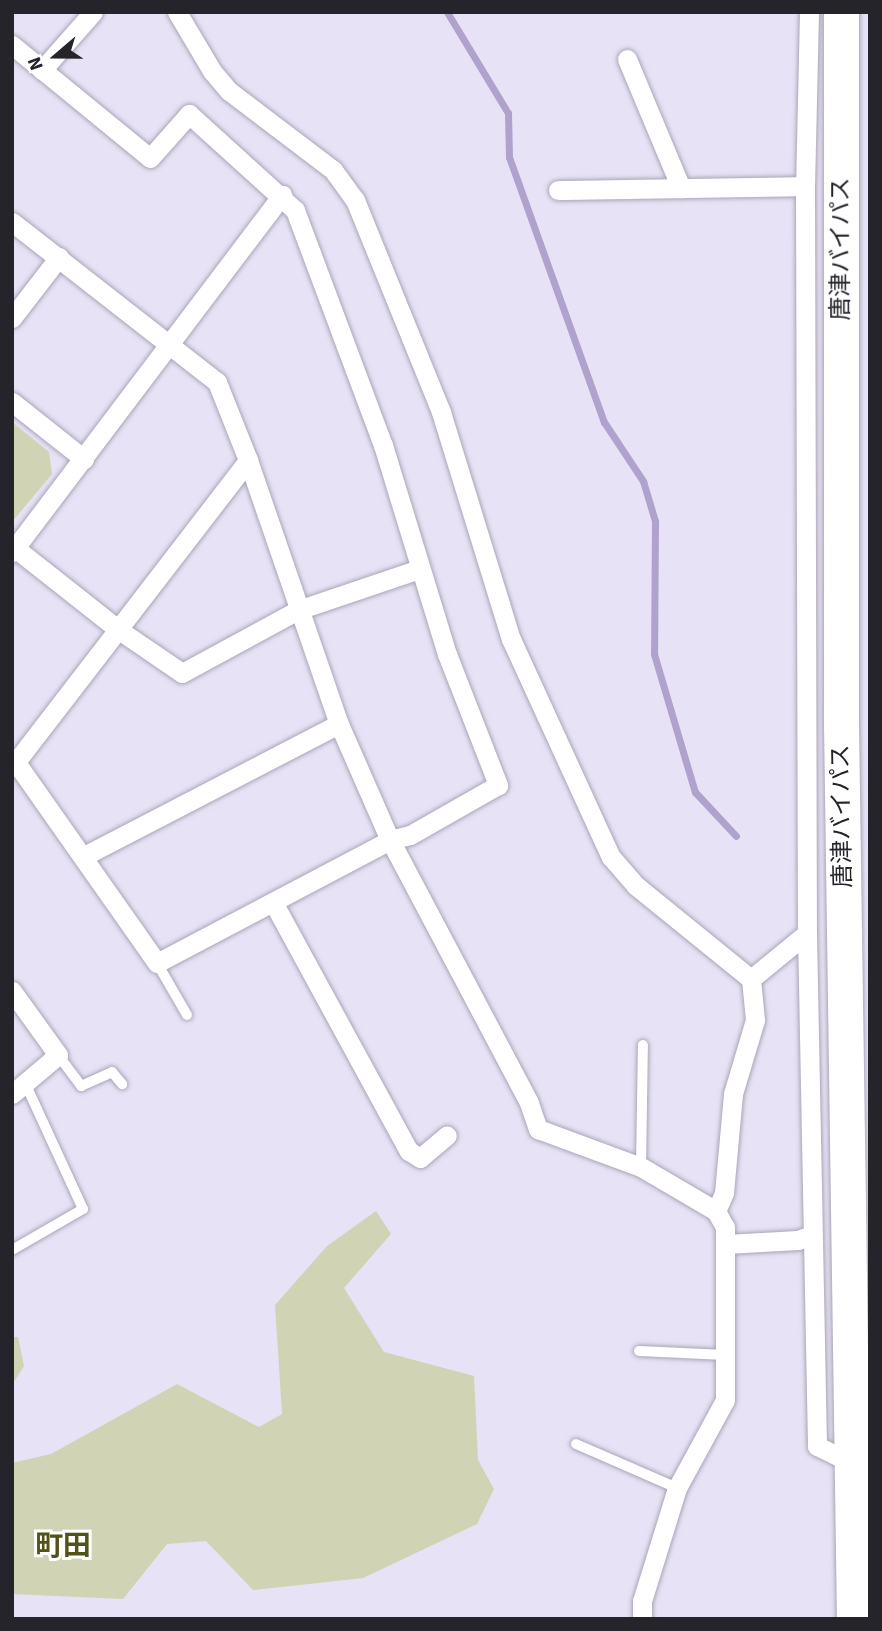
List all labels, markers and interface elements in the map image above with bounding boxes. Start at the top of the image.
north arrow [21,21,91,91]
text: N [21,53,51,74]
street label: 唐津バイパス [827,177,855,321]
street label: 唐津バイパス [826,744,858,888]
district label: 町田 [35,1529,91,1563]

